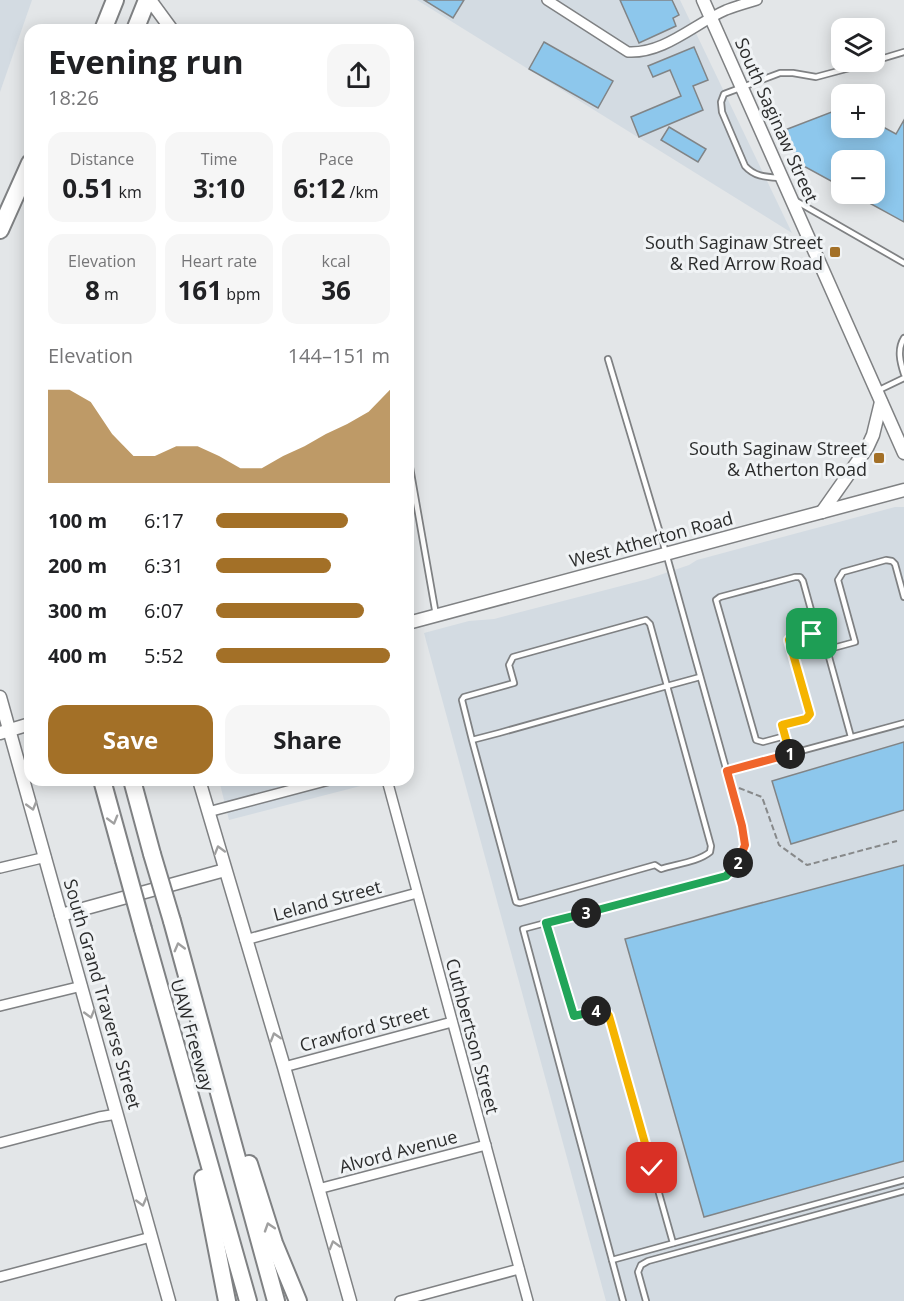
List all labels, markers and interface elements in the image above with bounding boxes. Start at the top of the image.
map controls [831,18,885,204]
button: layers [831,18,885,72]
street label: South Saginaw Street [730,34,824,206]
text: Evening run [48,39,244,84]
button: share [327,44,390,107]
text: 18:26 [48,84,99,111]
button: + [831,84,885,138]
text: Distance [70,148,134,170]
text: Time [201,148,237,170]
text: Pace [318,148,354,170]
button: − [831,150,885,204]
text: 0.51 [62,170,114,206]
text: 3:10 [193,170,245,206]
text: 6:12 [293,170,345,206]
text: km [114,181,142,203]
text: /km [345,181,379,203]
place label: South Saginaw Street & Red Arrow Road [645,230,823,275]
marker: South Saginaw Street & Red Arrow Road [828,245,842,259]
text: Elevation [68,250,136,272]
text: Heart rate [181,250,257,272]
text: kcal [322,250,351,272]
text: 8 [85,272,100,308]
text: 161 [177,272,222,308]
text: 36 [321,272,351,308]
text: m [100,283,119,305]
text: bpm [222,283,261,305]
text: Elevation [48,342,133,369]
text: 144–151 m [288,342,390,369]
place label: South Saginaw Street & Atherton Road [689,436,867,481]
marker: South Saginaw Street & Atherton Road [872,451,886,465]
street label: West Atherton Road [566,506,736,572]
text: 100 m [48,507,107,534]
text: 6:17 [144,507,184,534]
text: 200 m [48,552,107,579]
text: 6:31 [144,552,184,579]
text: 300 m [48,597,107,624]
text: 6:07 [144,597,184,624]
pin [786,608,837,659]
icon: arrive [795,617,828,650]
text: 400 m [48,642,107,669]
text: 5:52 [144,642,184,669]
button: Save [48,705,213,774]
button: Share [225,705,390,774]
pin: 1 [775,739,805,769]
text: 1 [785,743,795,765]
one-way arrow [25,800,37,811]
one-way arrow [105,815,118,825]
one-way arrow [214,845,226,856]
pin: 2 [723,848,753,878]
text: 2 [733,852,743,874]
street label: Leland Street [270,874,384,926]
street label: South Grand Traverse Street [59,876,147,1112]
pin: 3 [571,898,601,928]
text: 3 [581,902,591,924]
one-way arrow [174,942,186,953]
street label: Cuthbertson Street [441,956,505,1116]
street label: UAW Freeway [166,976,221,1095]
pin: 4 [581,996,611,1026]
street label: Crawford Street [297,999,431,1057]
text: 4 [591,1000,601,1022]
one-way arrow [83,1008,95,1019]
one-way arrow [270,1032,282,1043]
street label: Alvord Avenue [336,1124,460,1178]
pin [626,1142,677,1193]
icon: check [635,1151,668,1184]
one-way arrow [135,1196,147,1207]
one-way arrow [264,1222,276,1233]
one-way arrow [329,1240,341,1251]

